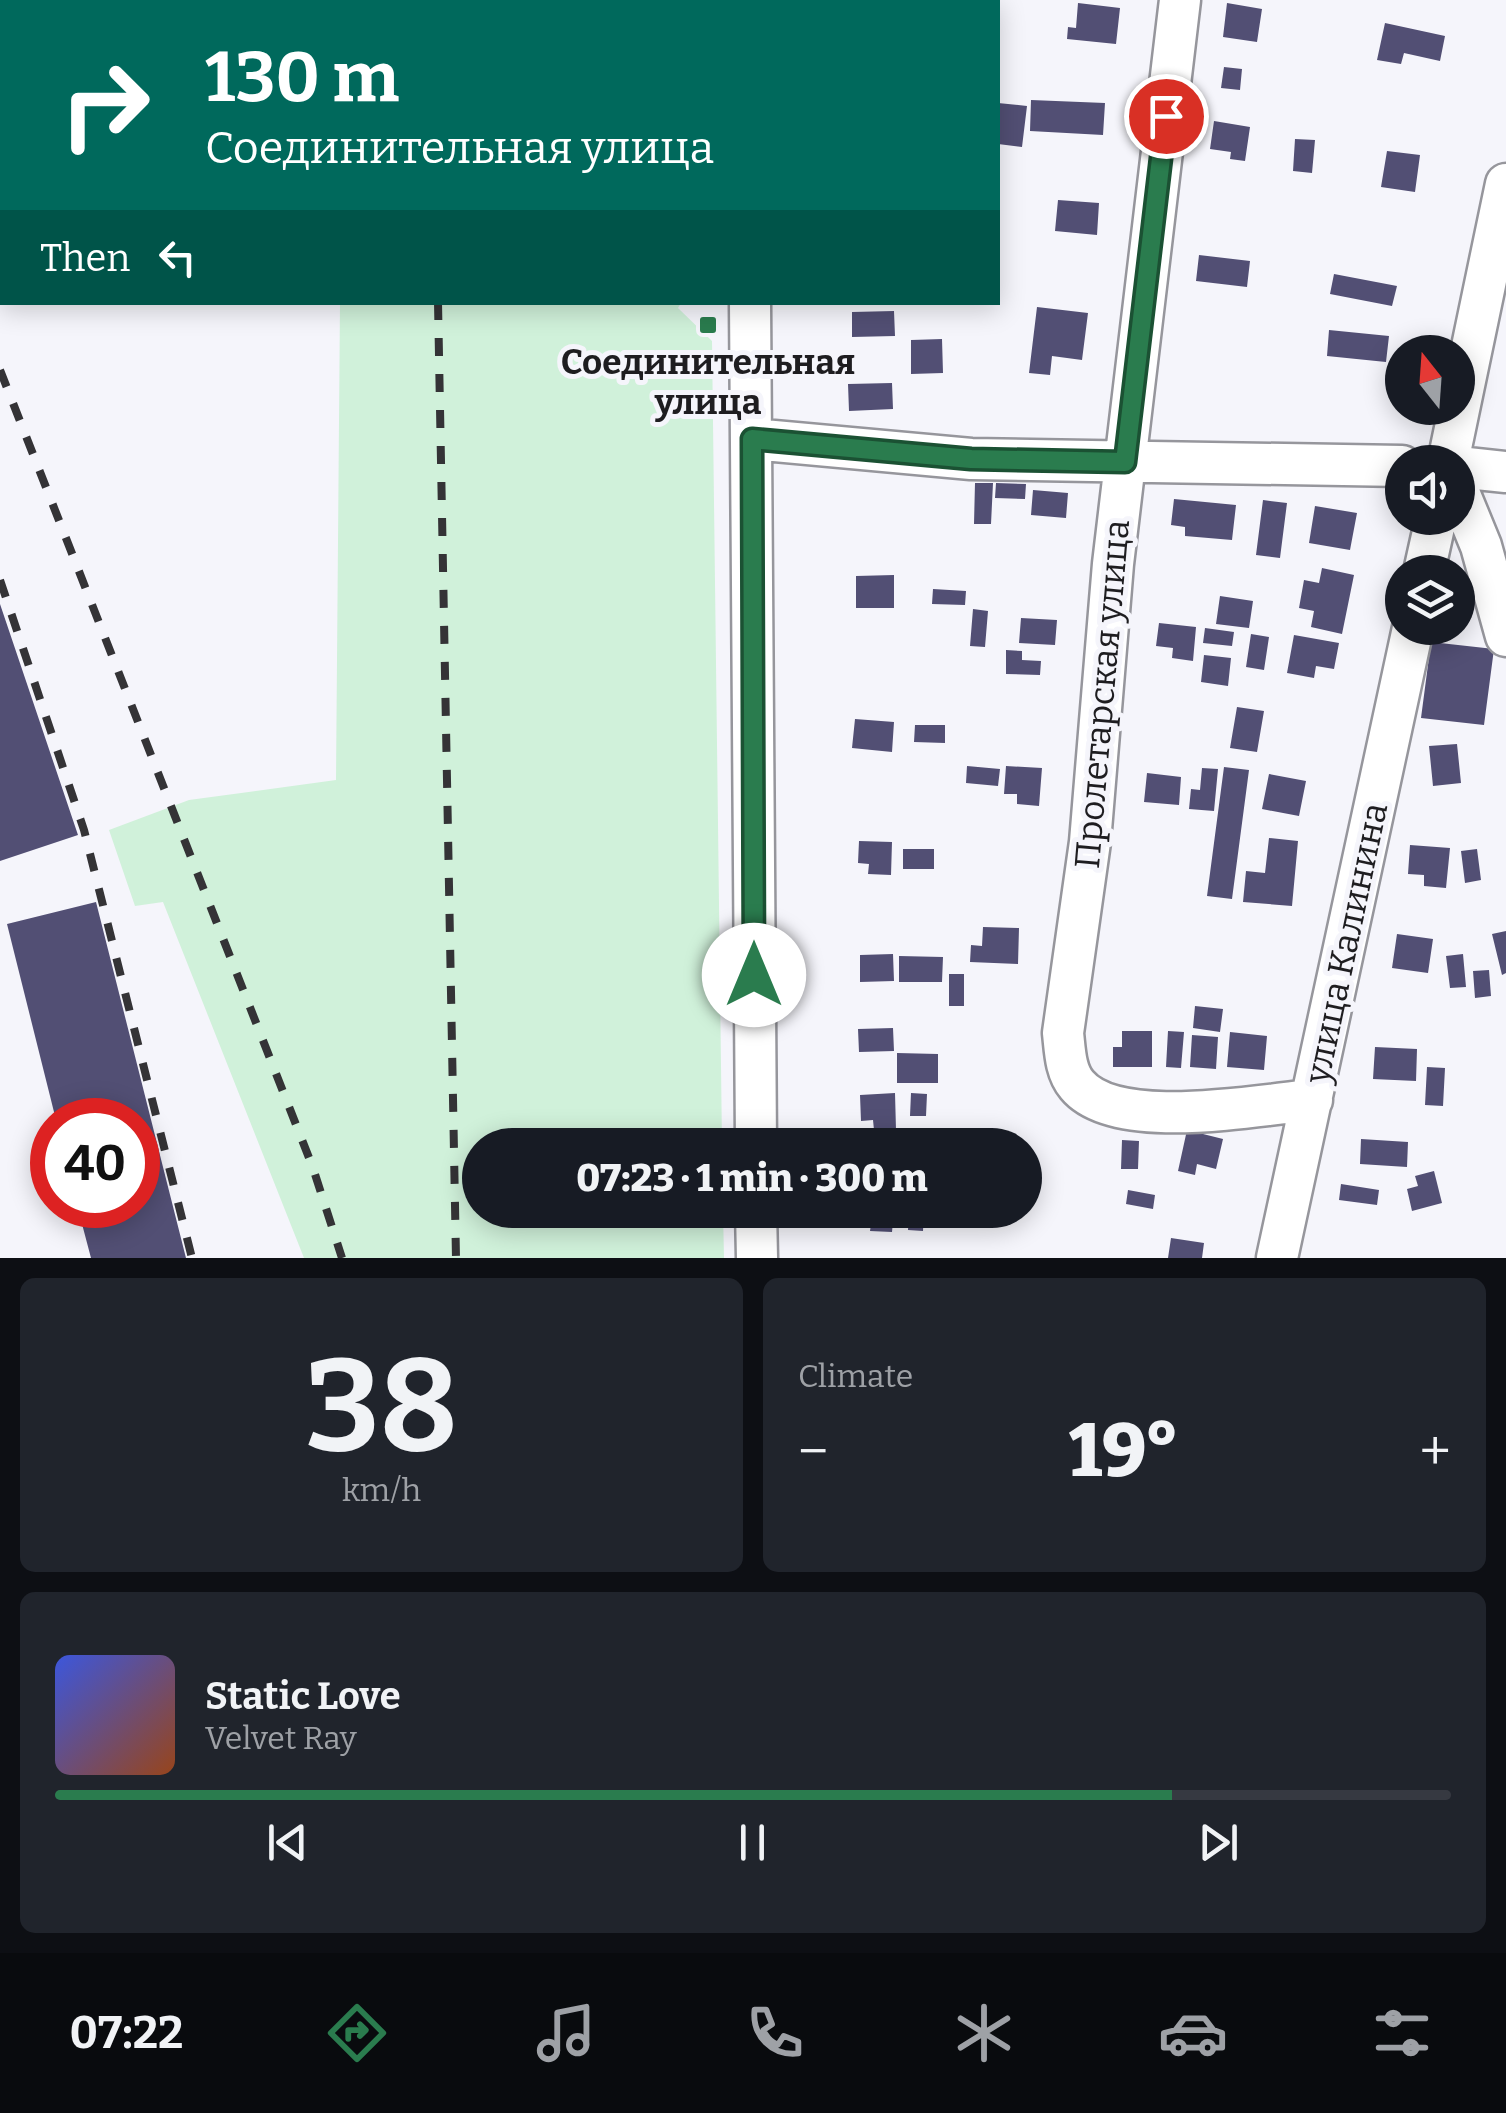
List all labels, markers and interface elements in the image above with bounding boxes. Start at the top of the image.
text: 130 m [205,36,399,120]
icon: right [40,40,170,170]
pin [1124,74,1209,159]
icon: arrive [1139,89,1194,144]
text: Соединительная улица [205,121,714,175]
icon: left [150,230,205,285]
text: Then [40,235,130,281]
marker: Соединительная улица [697,314,719,336]
north arrow [1385,335,1475,425]
map controls [1385,335,1475,645]
place label: Соединительная улица [561,341,855,423]
button: sound [1385,445,1475,535]
street label: Пролетарская улица [1066,518,1138,870]
button: layers [1385,555,1475,645]
street label: улица Калинина [1296,799,1396,1088]
position arrow [702,923,806,1027]
speed limit sign: 40 [30,1098,160,1228]
text: 07:23 · 1 min · 300 m [576,1155,928,1201]
text: 38 [305,1328,458,1484]
text: Climate [798,1357,913,1395]
text: 19° [1069,1406,1179,1496]
text: − [798,1419,828,1485]
text: + [1420,1419,1451,1485]
text: km/h [342,1471,421,1509]
text: Static Love [205,1673,401,1719]
text: Velvet Ray [205,1719,357,1757]
icon: previous [260,1815,315,1870]
icon: pause [725,1815,780,1870]
icon: next [1191,1815,1246,1870]
icon: directions [322,1998,392,2068]
icon: music [531,1998,601,2068]
icon: phone [740,1998,810,2068]
icon: climate [949,1998,1019,2068]
icon: car [1158,1998,1228,2068]
icon: filters [1367,1998,1437,2068]
text: 07:22 [69,2006,183,2060]

